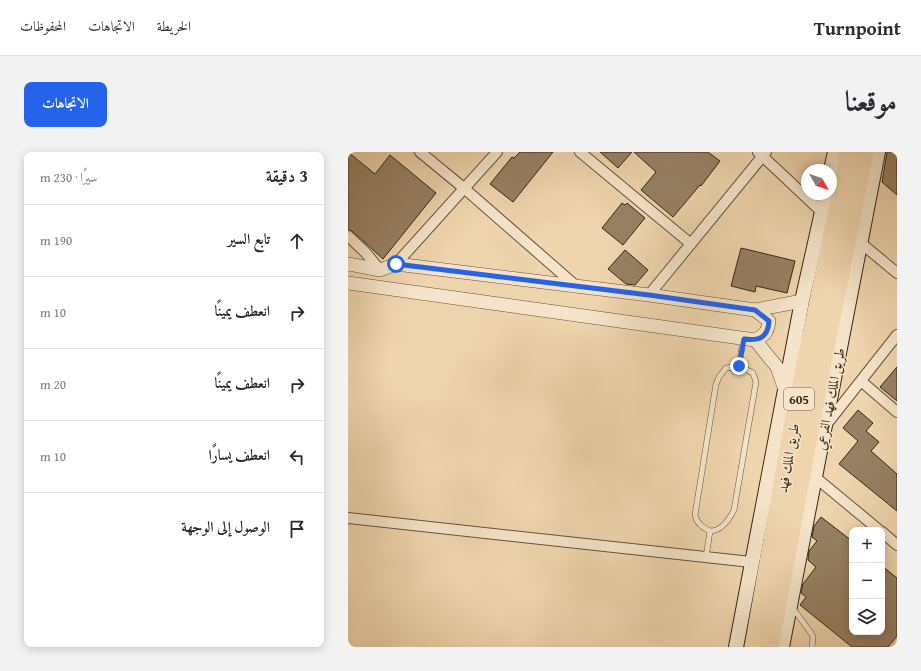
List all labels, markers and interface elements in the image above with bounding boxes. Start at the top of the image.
text: Turnpoint [814,14,901,42]
text: المحفوظات [20,16,66,36]
text: الاتجاهات [88,16,135,36]
text: الخريطة [157,16,191,36]
text: موقعنا [845,80,897,121]
button: الاتجاهات [24,82,107,127]
text: 3 دقيقة [266,163,308,188]
north arrow [801,164,837,200]
text: سيرًا · 230 m [40,168,98,187]
text: تابع السير [228,228,270,249]
icon: ahead [286,230,308,252]
text: 190 m [40,231,72,250]
route start [387,255,405,273]
text: انعطف يمينًا [214,300,270,321]
icon: right [286,302,308,324]
text: 10 m [40,303,66,322]
street label: طريق الملك فهد الفرعي [810,346,852,452]
route end [730,357,748,375]
text: انعطف يمينًا [214,372,270,393]
icon: right [286,374,308,396]
text: 20 m [40,375,66,394]
road number: 605 [784,388,814,410]
street label: طريق الملك فهد [772,422,804,494]
text: انعطف يسارًا [208,444,270,465]
icon: left [286,446,308,468]
text: 10 m [40,447,66,466]
text: الوصول إلى الوجهة [181,516,270,537]
icon: arrive [286,518,308,540]
map controls [849,527,885,635]
button: + [849,527,885,563]
button: − [849,563,885,599]
button: layers [849,599,885,635]

